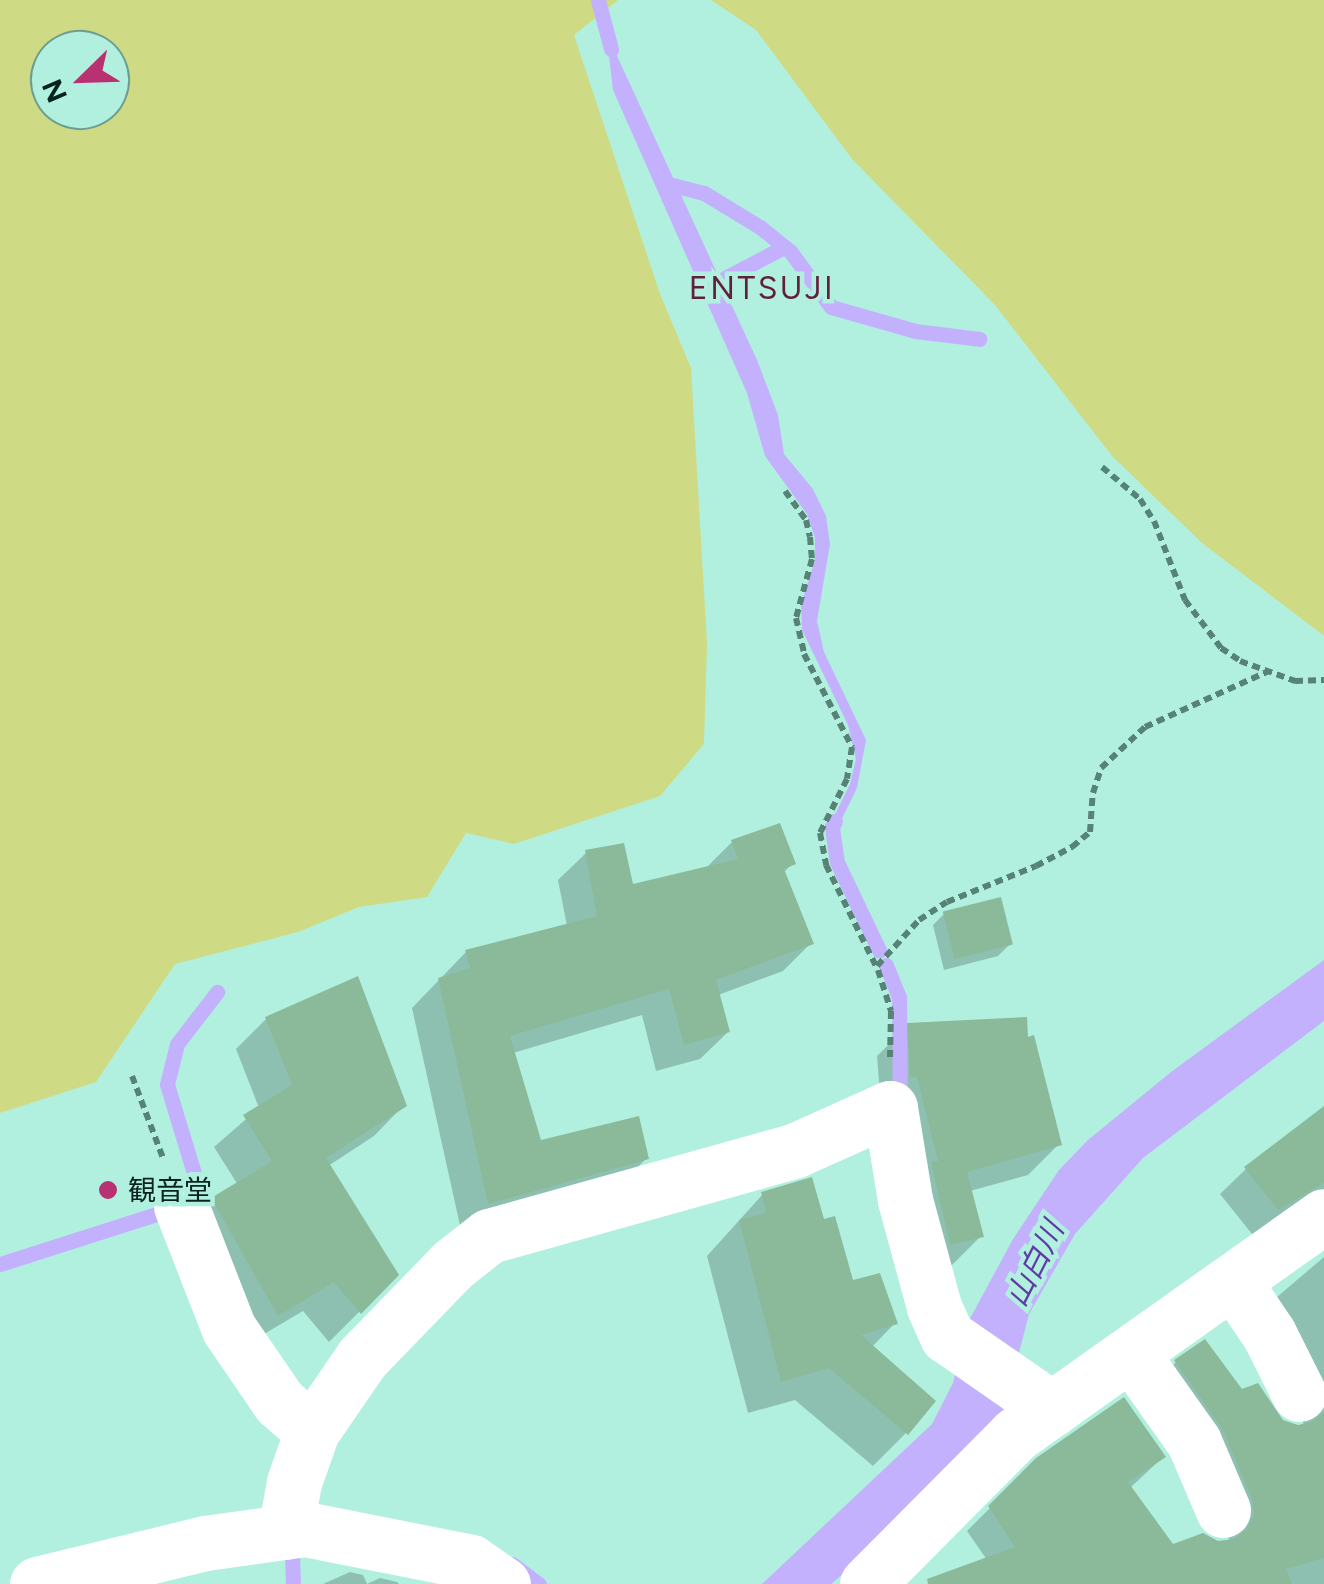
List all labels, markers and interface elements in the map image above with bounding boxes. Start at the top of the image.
north arrow [30,30,130,130]
text: N [34,74,74,108]
district label: ENTSUJI [689,269,835,307]
place label: 観音堂 [128,1173,212,1207]
marker: 観音堂 [97,1179,119,1201]
water label: 山白川 [999,1216,1071,1312]

